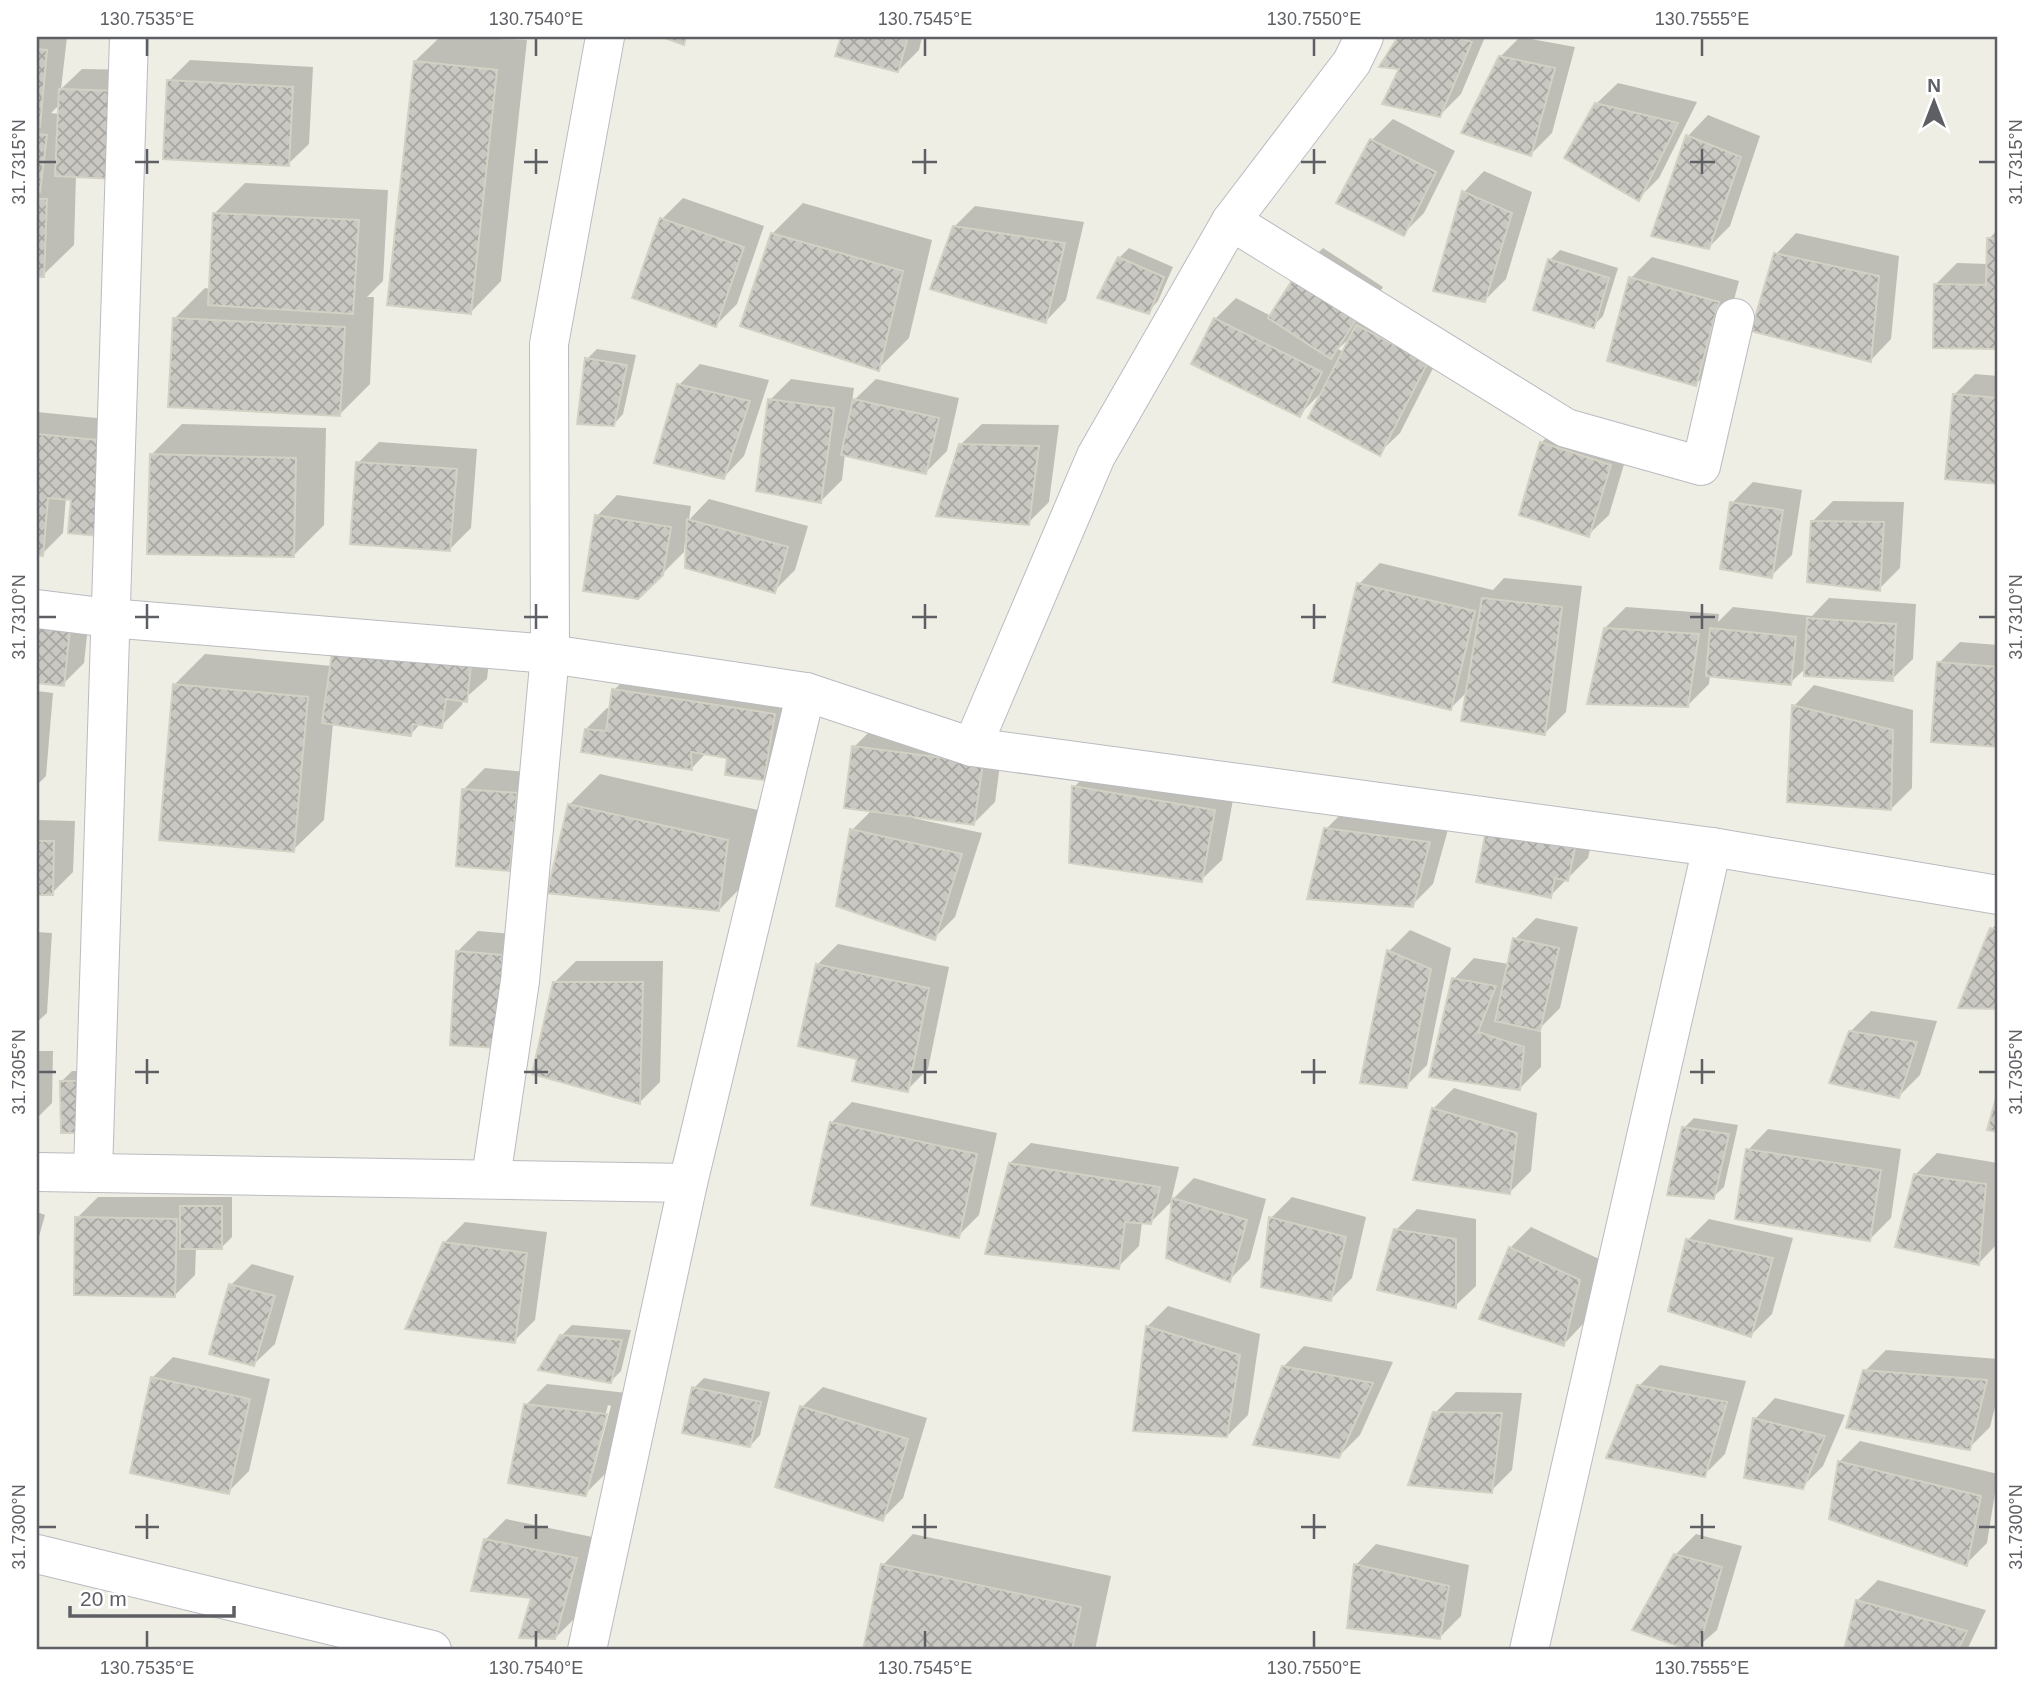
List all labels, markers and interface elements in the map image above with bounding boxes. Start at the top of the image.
text: 130.7535°E [100,9,194,29]
text: 130.7540°E [489,9,583,29]
text: 130.7545°E [878,9,972,29]
text: 130.7550°E [1267,9,1361,29]
text: 130.7555°E [1655,9,1749,29]
north arrow [1898,66,1968,136]
text: N [1927,75,1941,96]
text: 31.7315°N [9,119,29,205]
text: 31.7315°N [2006,119,2026,205]
text: 31.7310°N [9,574,29,660]
text: 31.7310°N [2006,574,2026,660]
text: 31.7305°N [9,1029,29,1115]
text: 31.7305°N [2006,1029,2026,1115]
text: 31.7300°N [9,1484,29,1570]
text: 31.7300°N [2006,1484,2026,1570]
scale bar [70,1575,234,1619]
text: 20 m [80,1587,127,1610]
text: 130.7535°E [100,1658,194,1678]
text: 130.7540°E [489,1658,583,1678]
text: 130.7545°E [878,1658,972,1678]
text: 130.7550°E [1267,1658,1361,1678]
text: 130.7555°E [1655,1658,1749,1678]

